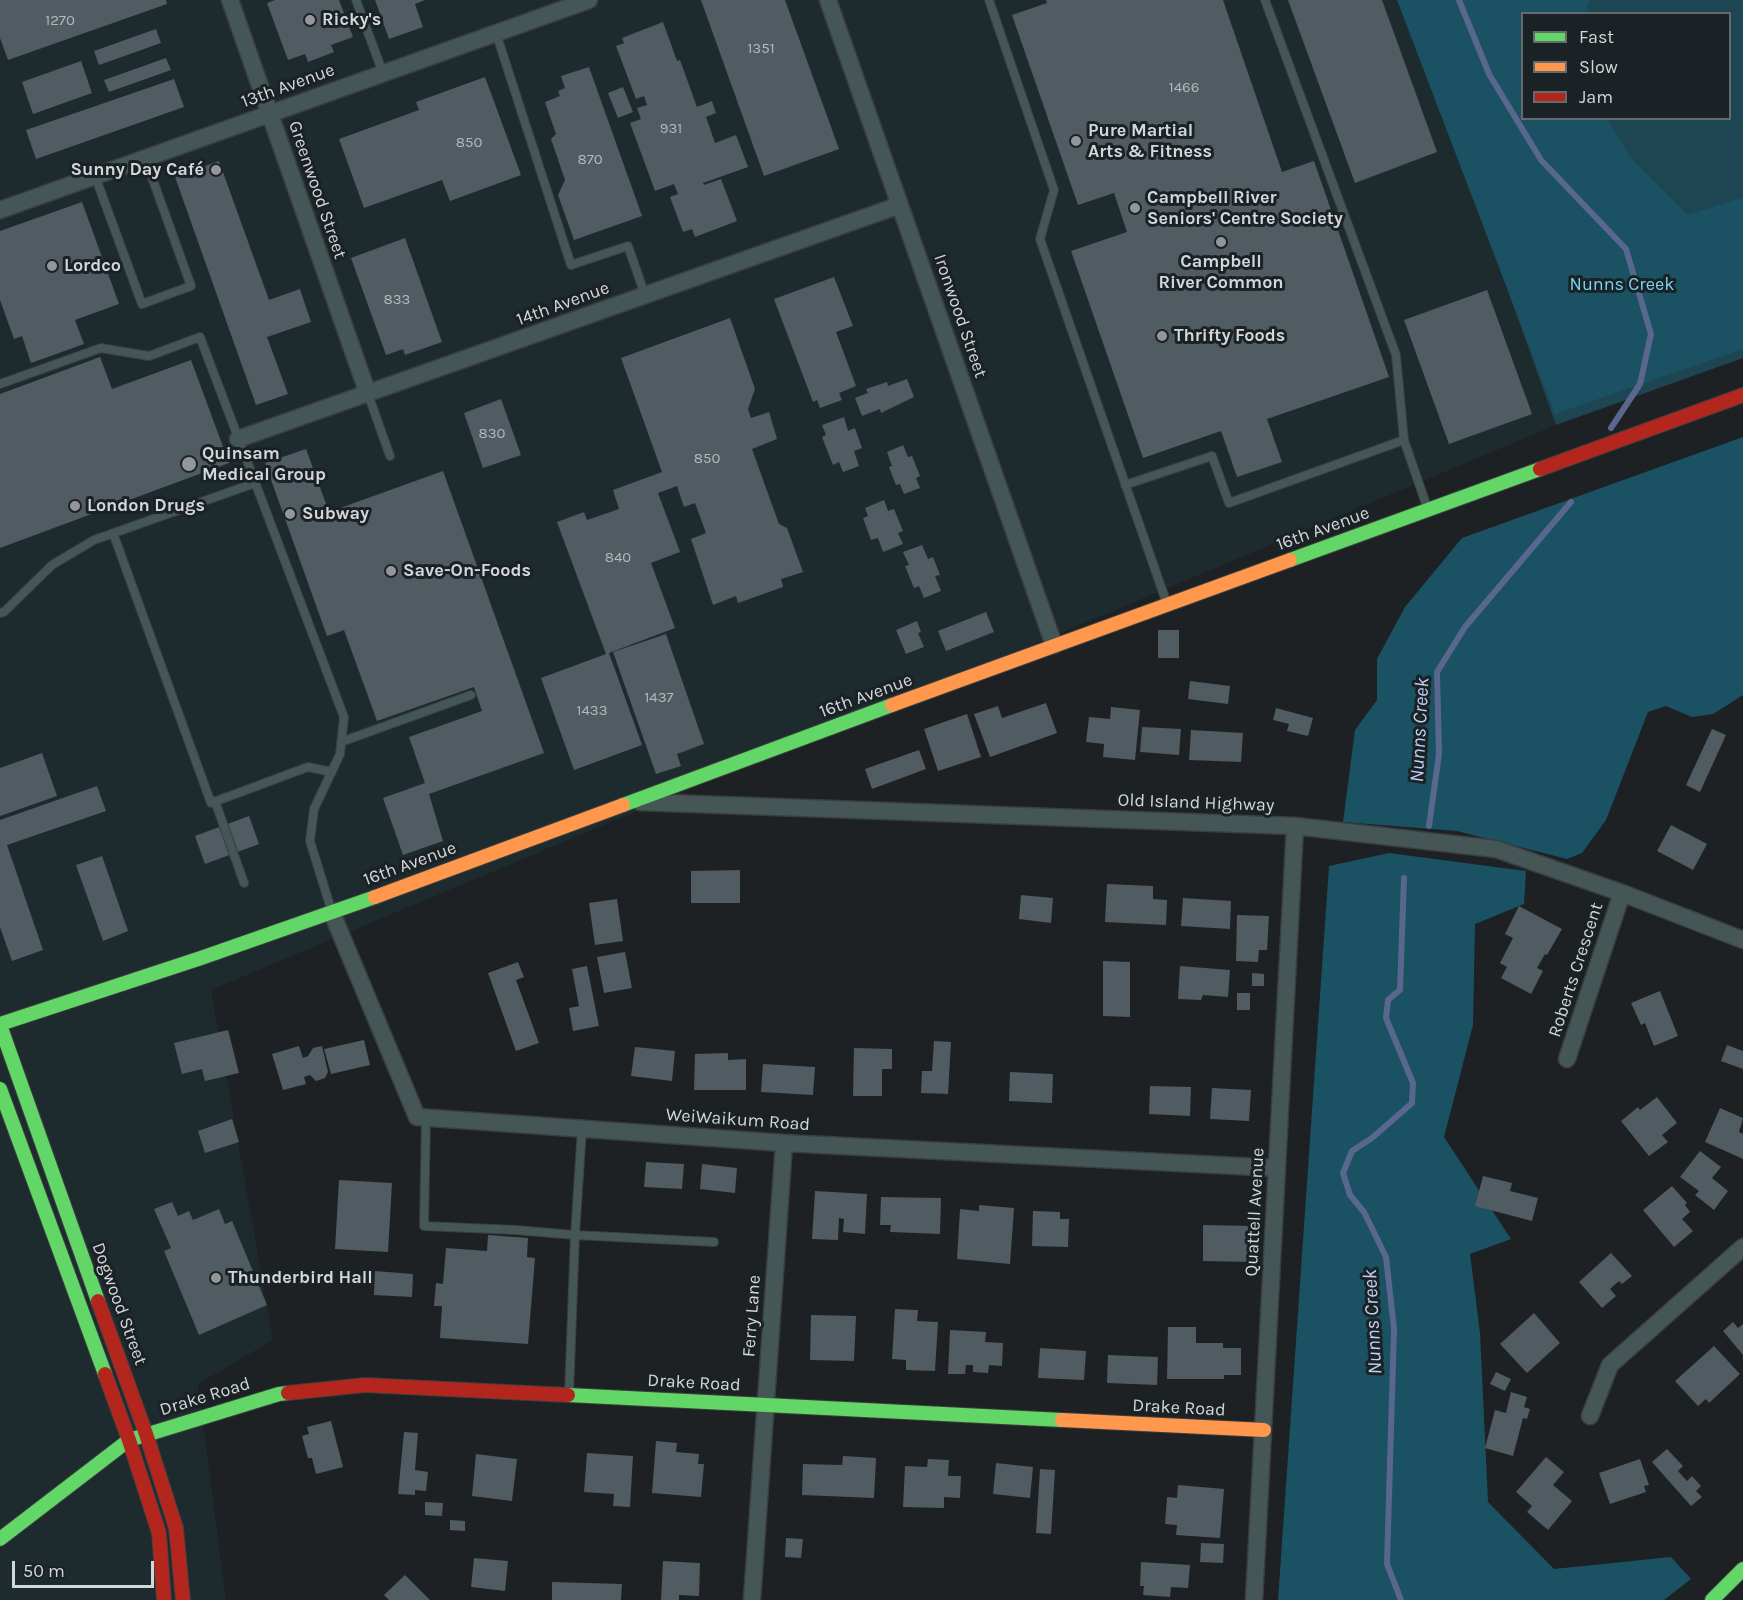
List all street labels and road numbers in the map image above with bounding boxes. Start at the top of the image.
street label: 13th Avenue [238,59,338,113]
street label: Greenwood Street [283,118,351,262]
street label: Ironwood Street [929,251,991,381]
street label: 14th Avenue [514,277,612,331]
street label: 16th Avenue [1274,502,1372,556]
street label: 16th Avenue [817,669,915,723]
street label: Old Island Highway [1117,789,1275,817]
street label: 16th Avenue [361,837,459,891]
street label: Roberts Crescent [1544,900,1608,1040]
street label: WeiWaikum Road [665,1104,811,1136]
street label: Quattell Avenue [1241,1147,1269,1277]
street label: Dogwood Street [87,1240,151,1368]
street label: Ferry Lane [738,1274,766,1358]
street label: Drake Road [647,1370,741,1396]
street label: Drake Road [157,1373,253,1421]
street label: Drake Road [1132,1395,1226,1421]

